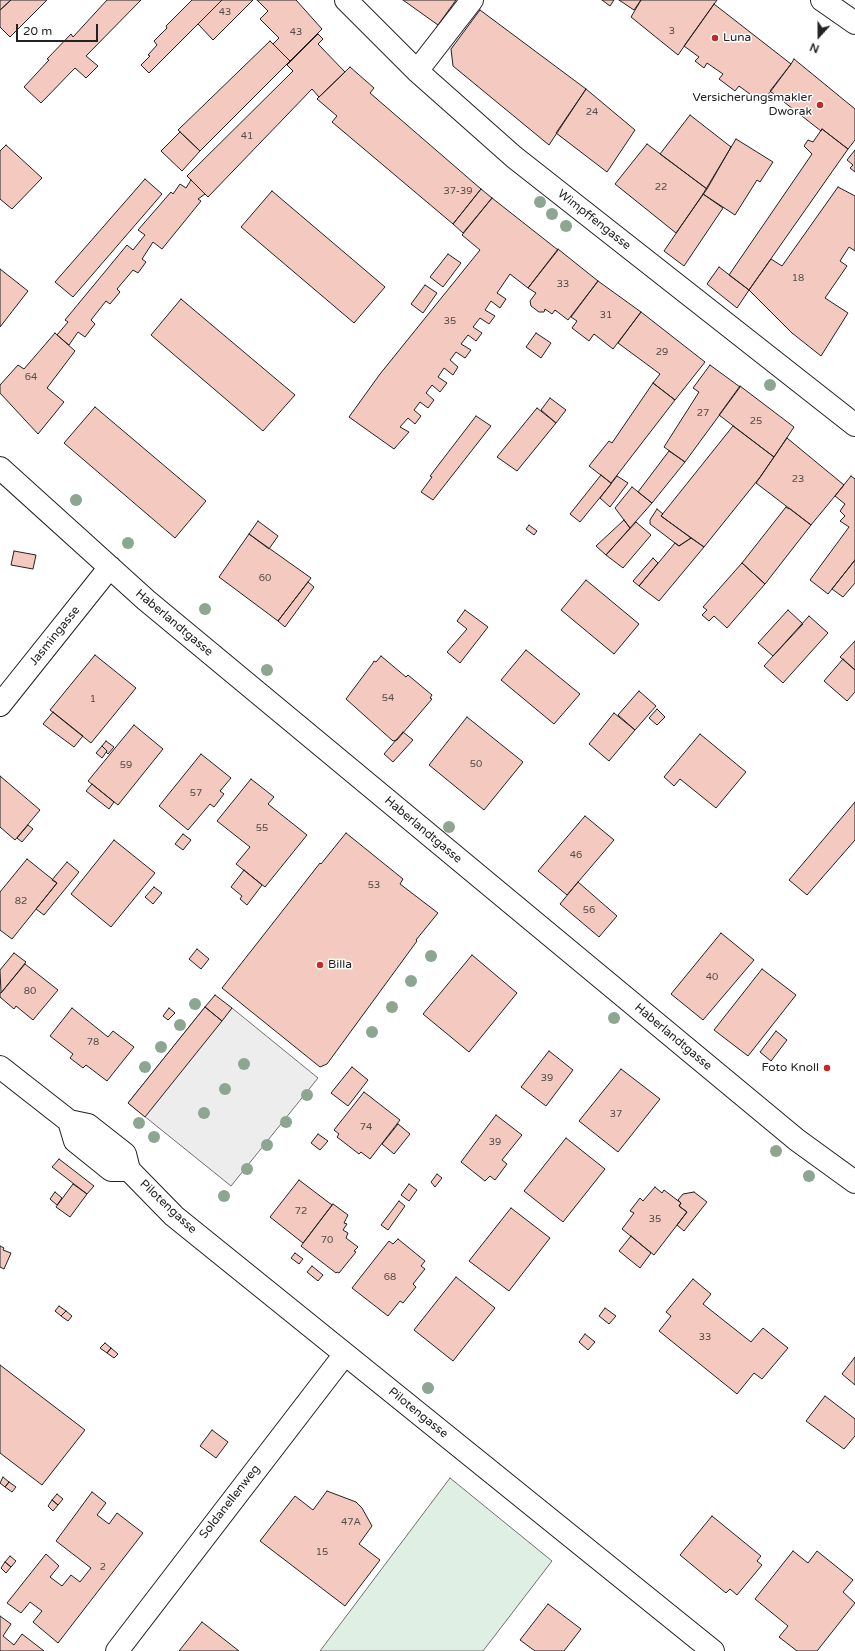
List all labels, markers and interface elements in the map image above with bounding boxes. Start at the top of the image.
house number: 43 [219,6,231,18]
scale bar [18,16,100,42]
north arrow [799,16,839,56]
text: 20 m [23,24,52,38]
house number: 3 [669,25,675,37]
house number: 43 [290,26,302,38]
place label: Luna [723,31,751,45]
marker: Luna [710,33,720,43]
text: N [808,40,821,55]
place label: Versicherungsmakler Dworak [692,91,812,119]
marker: Versicherungsmakler Dworak [815,100,825,110]
house number: 24 [586,106,598,118]
house number: 41 [241,130,253,142]
house number: 22 [655,181,667,193]
house number: 37-39 [444,185,472,197]
street label: Wimpffengasse [554,187,634,253]
house number: 18 [792,272,804,284]
house number: 33 [557,278,569,290]
house number: 31 [600,309,612,321]
house number: 35 [444,315,456,327]
house number: 29 [656,346,668,358]
house number: 64 [25,371,37,383]
house number: 27 [697,407,709,419]
house number: 25 [750,415,762,427]
house number: 23 [792,473,804,485]
house number: 60 [259,572,271,584]
street label: Haberlandtgasse [132,586,216,660]
street label: Jasmingasse [27,603,83,669]
house number: 54 [382,692,394,704]
house number: 1 [90,693,96,705]
house number: 50 [470,758,482,770]
house number: 59 [120,759,132,771]
house number: 57 [190,787,202,799]
street label: Haberlandtgasse [381,793,465,867]
house number: 55 [256,822,268,834]
house number: 46 [570,849,582,861]
house number: 53 [368,879,380,891]
house number: 82 [15,895,27,907]
house number: 56 [583,904,595,916]
place label: Billa [328,958,352,972]
marker: Billa [315,960,325,970]
house number: 40 [706,971,718,983]
house number: 80 [24,985,36,997]
street label: Haberlandtgasse [631,1000,715,1074]
house number: 78 [87,1036,99,1048]
place label: Foto Knoll [761,1061,819,1075]
marker: Foto Knoll [822,1063,832,1073]
house number: 39 [541,1072,553,1084]
house number: 37 [610,1108,622,1120]
house number: 74 [360,1121,372,1133]
house number: 39 [489,1136,501,1148]
street label: Pilotengasse [137,1177,199,1237]
house number: 72 [295,1205,307,1217]
house number: 35 [649,1213,661,1225]
house number: 70 [321,1234,333,1246]
house number: 68 [384,1271,396,1283]
house number: 33 [699,1331,711,1343]
street label: Pilotengasse [385,1385,451,1441]
street label: Soldanellenweg [197,1462,263,1542]
house number: 47A [341,1516,361,1528]
house number: 15 [316,1546,328,1558]
house number: 2 [100,1561,106,1573]

